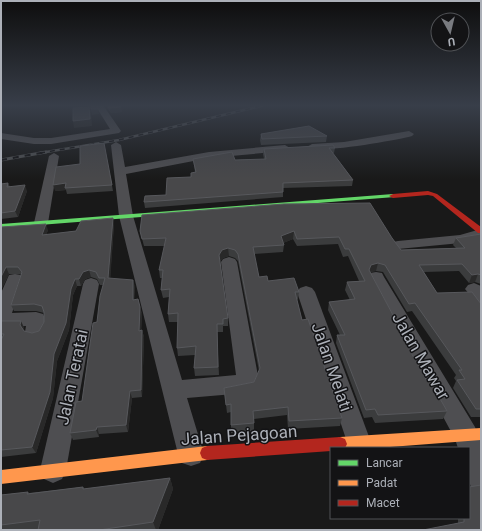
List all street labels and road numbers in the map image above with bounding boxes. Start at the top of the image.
street label: Jalan Mawar [388,309,454,403]
street label: Jalan Melati [307,320,357,414]
street label: Jalan Teratai [52,327,92,427]
street label: Jalan Pejagoan [180,421,298,449]

